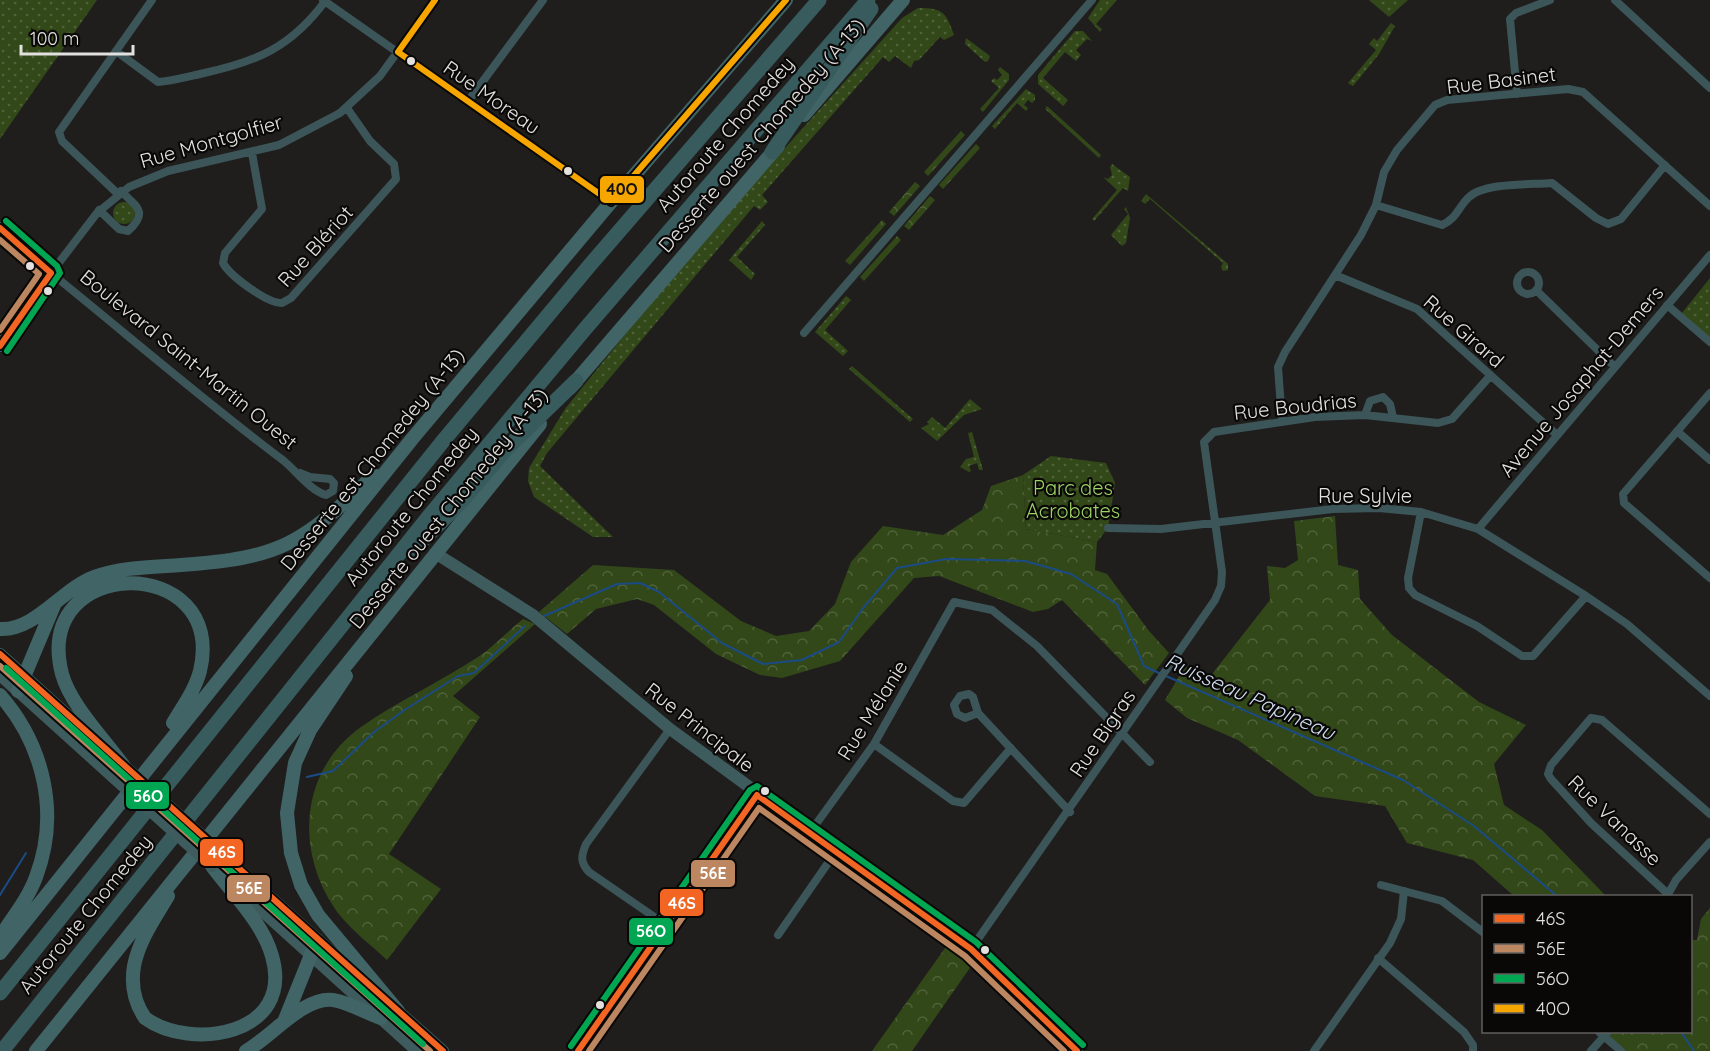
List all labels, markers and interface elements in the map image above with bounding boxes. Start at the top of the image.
street label: Desserte ouest Chomedey (A-13) [652,13,870,257]
scale bar [21,18,134,56]
text: 100 m [30,27,79,50]
street label: Autoroute Chomedey [651,51,799,217]
unlabelled marker [405,55,417,67]
street label: Rue Moreau [439,55,545,139]
street label: Rue Basinet [1445,61,1557,99]
street label: Rue Montgolfier [137,109,286,173]
unlabelled marker [562,165,574,177]
line badge: 40O [599,175,645,204]
text: 40O [606,179,638,199]
street label: Rue Blériot [272,200,358,292]
unlabelled marker [24,260,36,272]
street label: Boulevard Saint-Martin Ouest [75,264,303,454]
street label: Avenue Josaphat-Demers [1494,280,1668,482]
unlabelled marker [42,285,54,297]
street label: Rue Girard [1419,289,1509,373]
street label: Desserte est Chomedey (A-13) [275,343,469,575]
street label: Desserte ouest Chomedey (A-13) [343,383,553,633]
street label: Rue Boudrias [1232,387,1358,425]
street label: Autoroute Chomedey [339,421,483,591]
park label: Parc des Acrobates [1026,475,1120,523]
street label: Rue Sylvie [1318,483,1412,508]
water label: Ruisseau Papineau [1161,647,1340,746]
street label: Rue Mélanie [831,655,913,765]
street label: Rue Principale [641,677,759,777]
street label: Rue Bigras [1064,685,1140,781]
street label: Rue Vanasse [1563,769,1667,871]
line badge: 56O [125,781,170,810]
unlabelled marker [759,785,771,797]
text: 56O [133,786,163,806]
street label: Autoroute Chomedey [13,829,157,999]
line badge: 46S [199,838,244,867]
text: 46S [208,842,236,862]
line badge: 56E [690,859,736,888]
text: 56E [699,863,727,883]
line badge: 56E [226,874,271,903]
text: 56E [235,878,263,898]
line badge: 46S [659,888,704,917]
text: 46S [668,893,696,913]
legend [1482,895,1692,1033]
text: 46S [1536,907,1565,930]
line badge: 56O [628,917,674,946]
text: 56O [636,921,666,941]
text: 56E [1536,937,1566,960]
unlabelled marker [979,944,991,956]
text: 56O [1536,967,1569,990]
text: 40O [1536,997,1570,1020]
unlabelled marker [594,999,606,1011]

